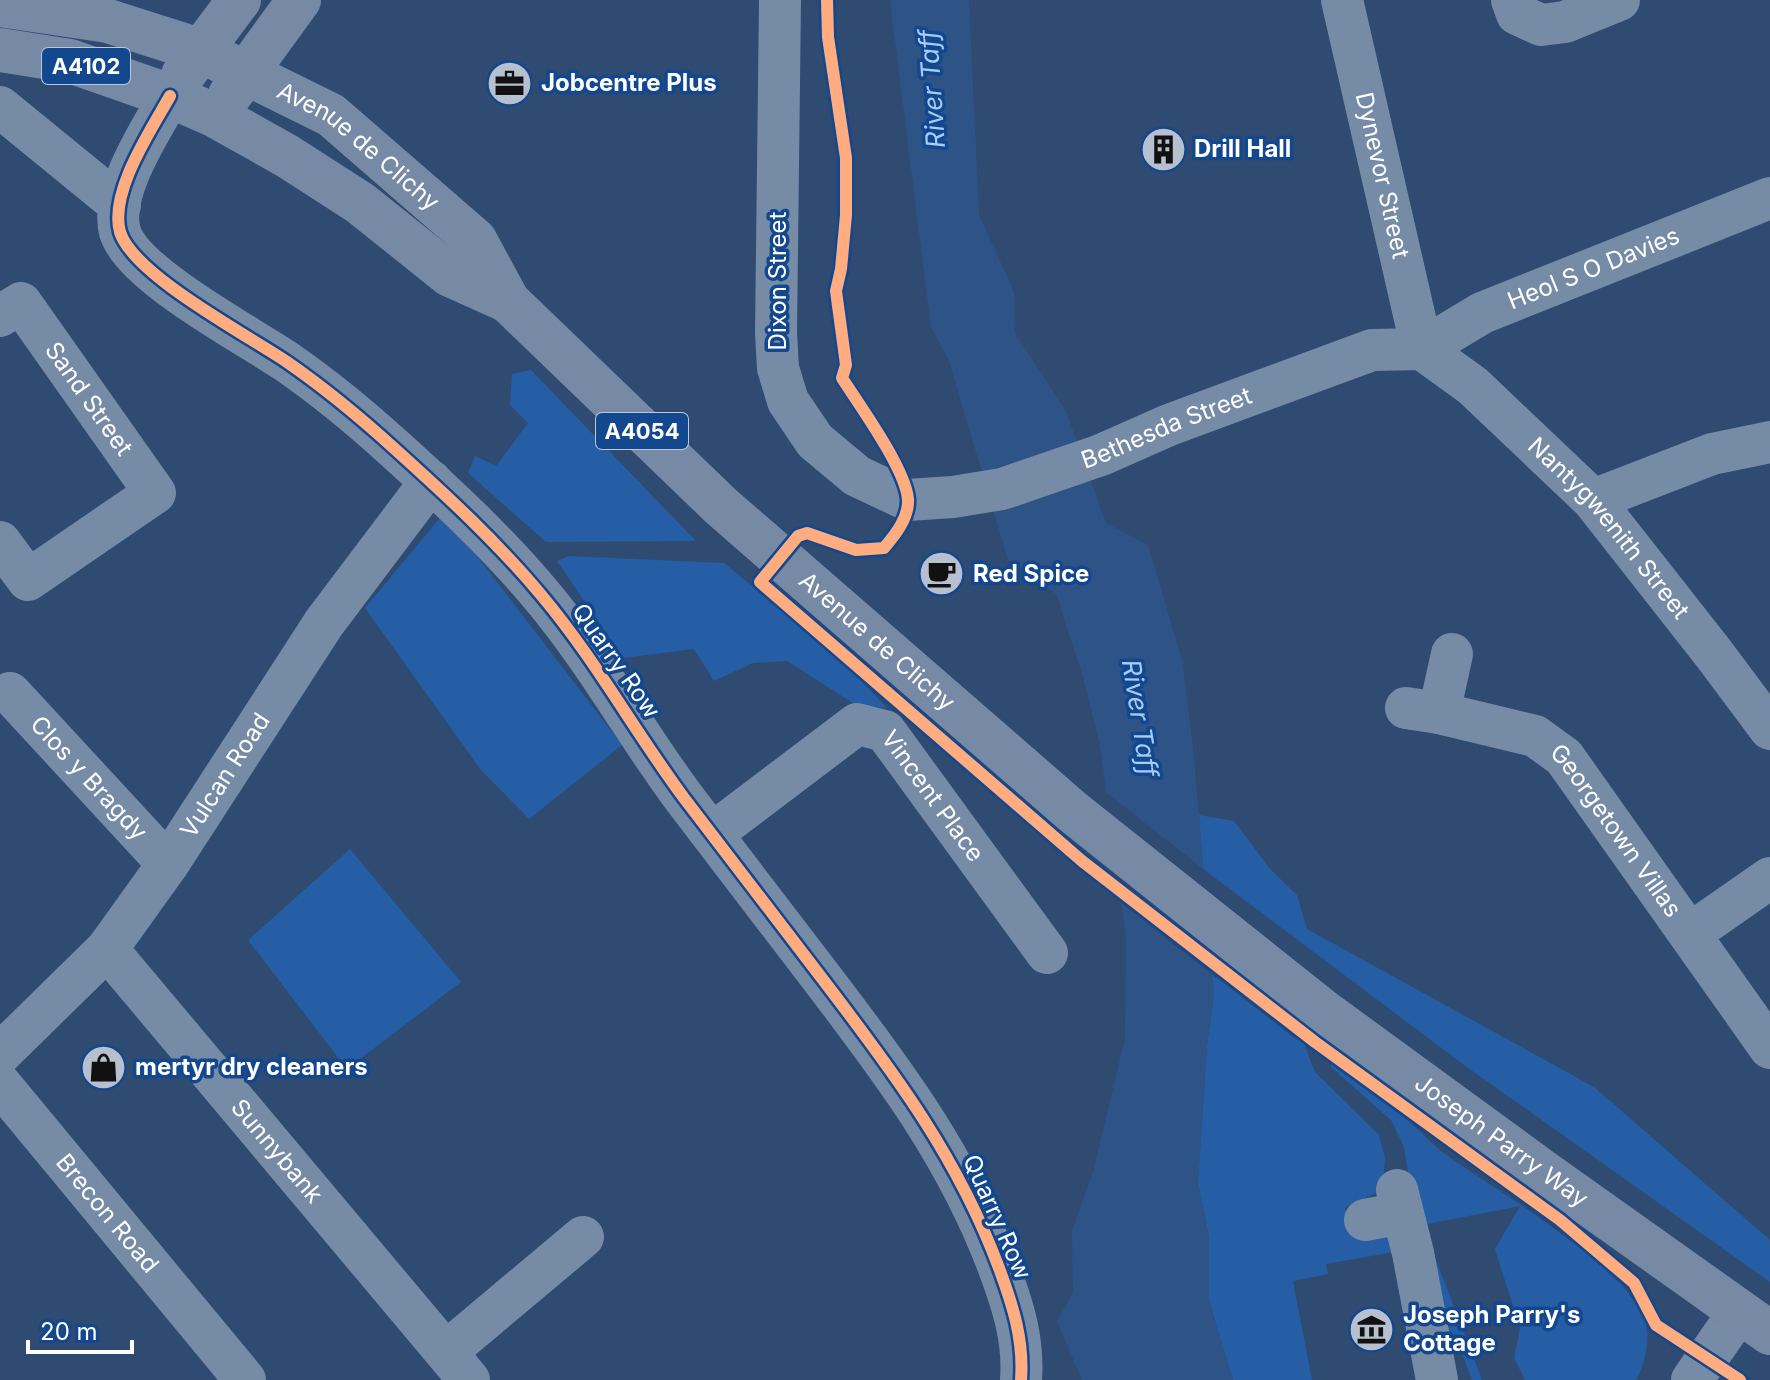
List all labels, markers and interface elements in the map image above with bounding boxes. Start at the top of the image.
water label: River Taff [912,27,951,149]
road number: A4102 [42,48,130,84]
office icon: Jobcentre Plus [486,59,534,107]
place label: Jobcentre Plus [541,68,717,97]
street label: Avenue de Clichy [273,76,445,216]
street label: Dynevor Street [1350,89,1416,261]
building icon: Drill Hall [1139,125,1187,173]
place label: Drill Hall [1194,134,1291,163]
street label: Dixon Street [763,211,792,350]
street label: Heol S O Davies [1503,221,1683,315]
street label: Sand Street [39,336,139,461]
street label: Bethesda Street [1077,381,1256,475]
road number: A4054 [596,413,688,449]
street label: Nantygwenith Street [1522,431,1696,625]
cafe icon: Red Spice [918,550,966,598]
place label: Red Spice [973,559,1089,588]
street label: Avenue de Clichy [793,566,961,717]
street label: Quarry Row [566,598,667,724]
water label: River Taff [1116,657,1165,781]
street label: Vulcan Road [174,707,276,843]
street label: Clos y Bragdy [25,710,154,846]
street label: Vincent Place [875,724,990,867]
street label: Georgetown Villas [1545,737,1688,923]
shop icon: mertyr dry cleaners [80,1043,128,1091]
place label: mertyr dry cleaners [135,1052,368,1081]
street label: Joseph Parry Way [1409,1068,1594,1213]
street label: Sunnybank [225,1093,329,1209]
street label: Brecon Road [50,1148,165,1278]
street label: Quarry Row [957,1150,1038,1284]
place label: Joseph Parry's Cottage [1403,1300,1580,1357]
scale bar [28,1304,132,1354]
museum icon: Joseph Parry's Cottage [1348,1305,1396,1353]
text: 20 m [40,1317,98,1346]

